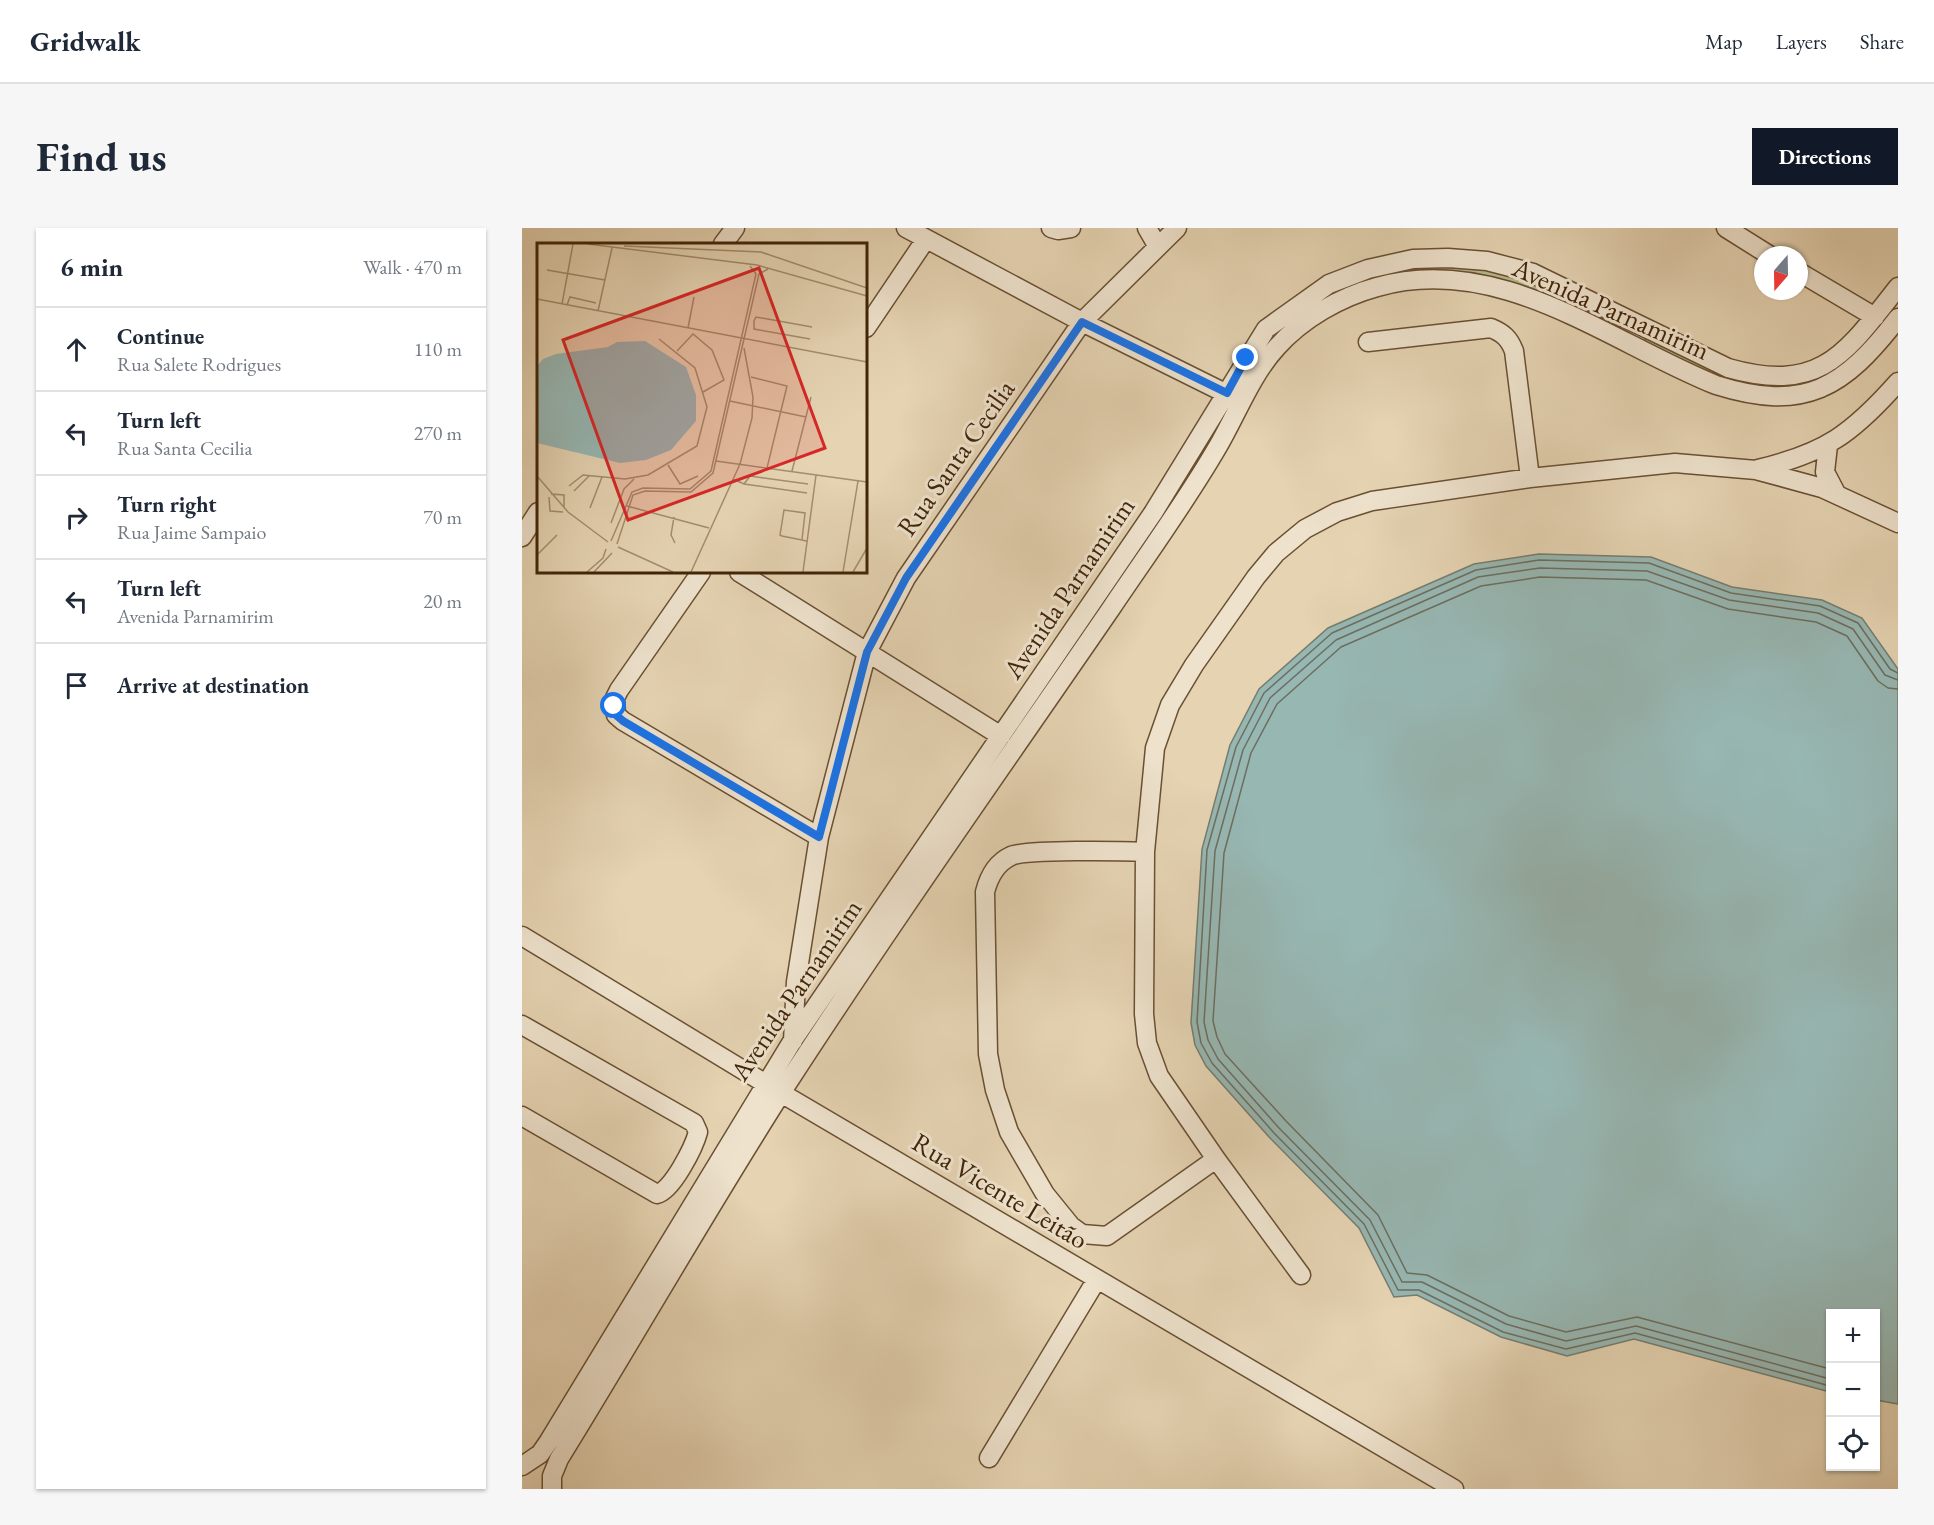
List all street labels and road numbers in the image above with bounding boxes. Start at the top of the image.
street label: Avenida Parnamirim [1506,249,1715,368]
street label: Rua Santa Cecilia [889,373,1022,543]
street label: Avenida Parnamirim [994,490,1142,686]
street label: Avenida Parnamirim [721,892,869,1088]
street label: Rua Vicente Leitão [906,1124,1095,1257]

